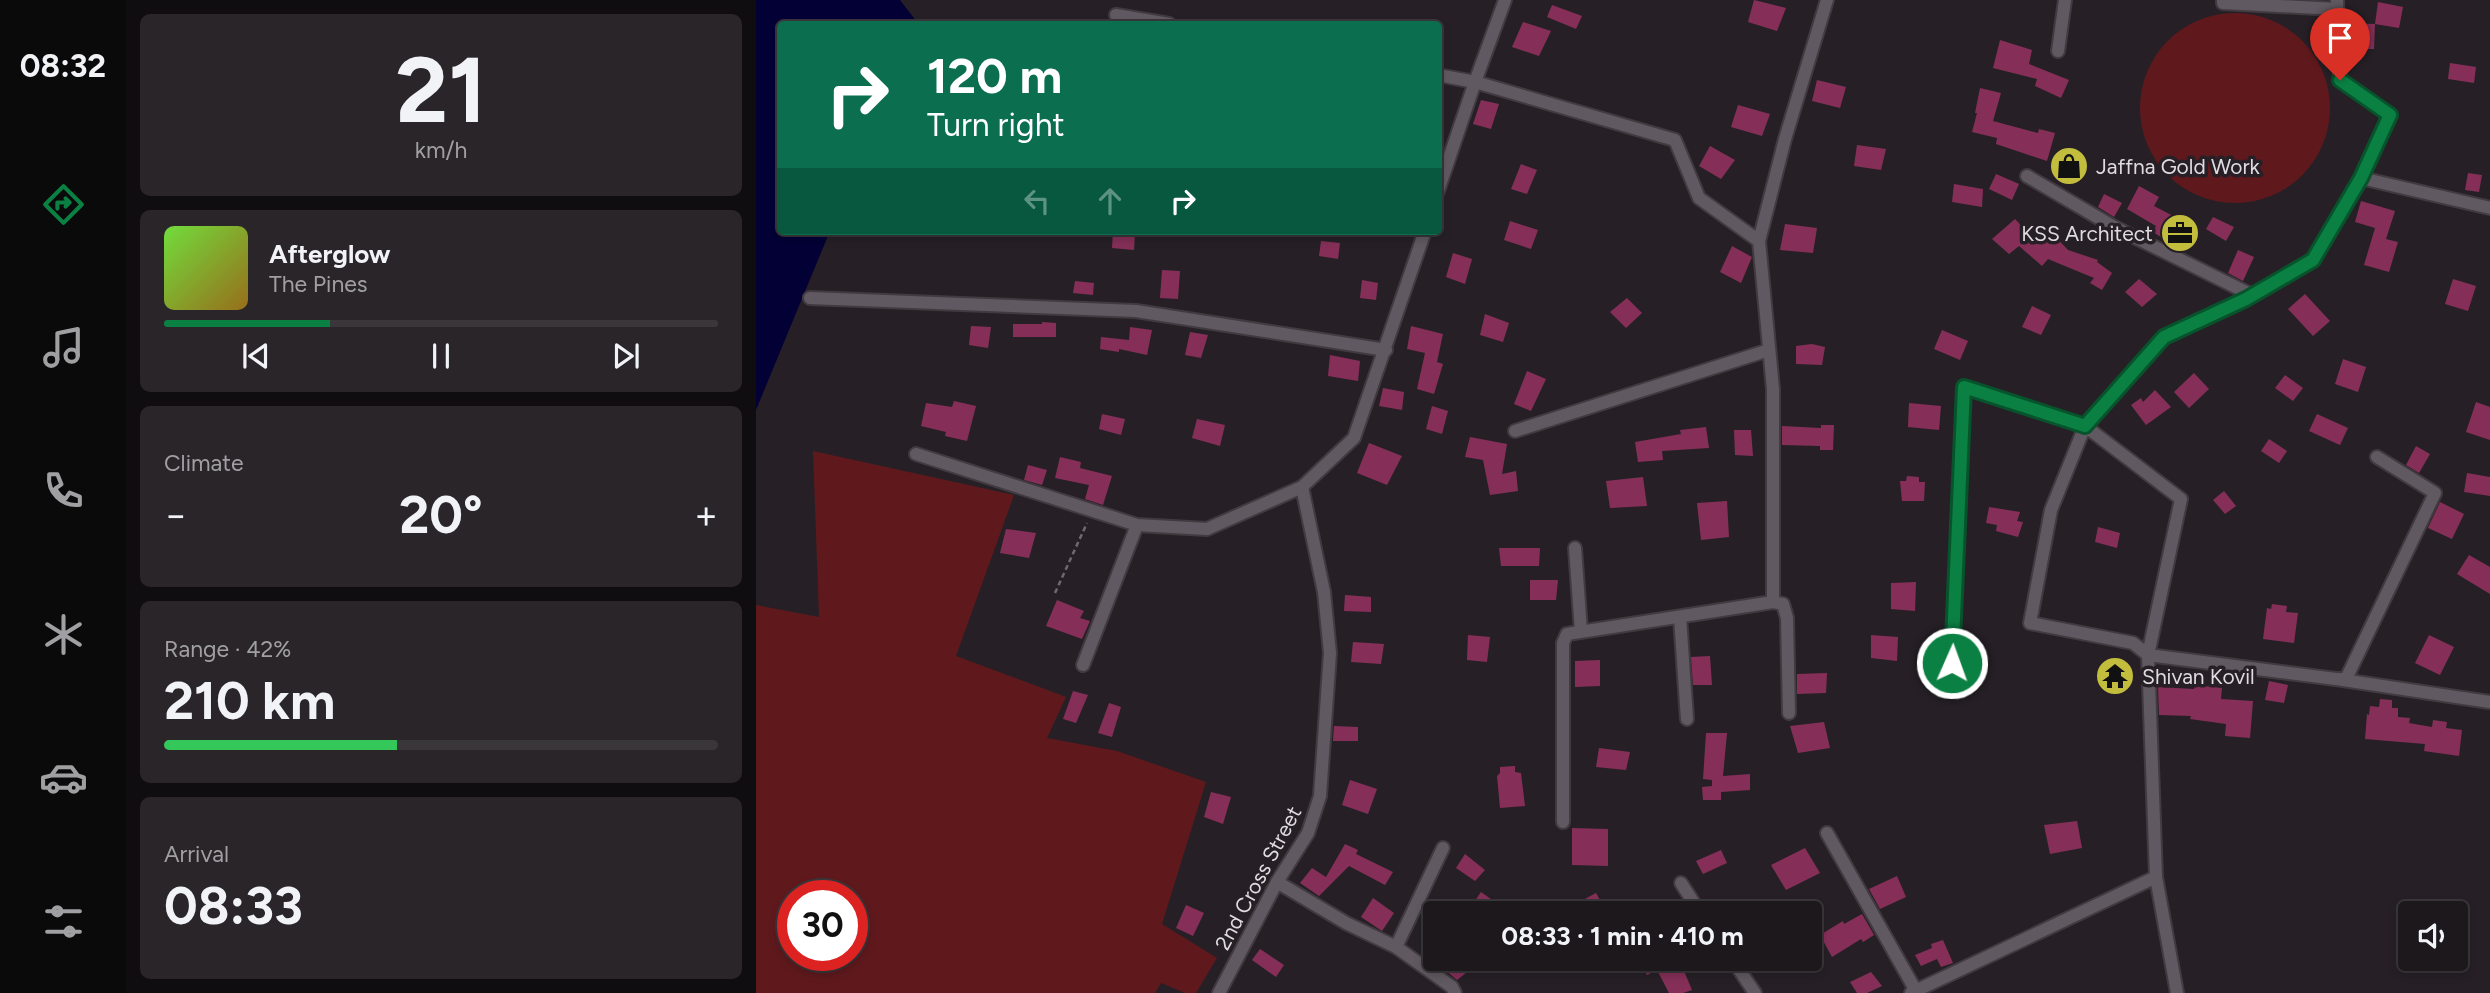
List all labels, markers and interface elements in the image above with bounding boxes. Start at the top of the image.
pin [2310,8,2370,80]
icon: arrive [2321,19,2359,57]
text: 21 [395,36,487,145]
text: 120 m [927,46,1062,105]
text: 08:32 [20,47,106,85]
icon: right [812,49,903,140]
text: Turn right [927,106,1065,144]
text: km/h [415,136,467,164]
shop icon: Jaffna Gold Work [2048,145,2090,187]
place label: Jaffna Gold Work [2096,154,2260,179]
icon: directions [39,180,88,229]
icon: left [1018,182,1056,220]
icon: ahead [1091,182,1129,220]
icon: right [1164,182,1202,220]
office icon: KSS Architect [2159,212,2201,254]
place label: KSS Architect [2021,221,2153,246]
text: Afterglow [269,238,391,270]
text: The Pines [269,270,368,298]
icon: music [39,323,88,372]
icon: previous [237,337,275,375]
icon: pause [422,337,460,375]
icon: next [607,337,645,375]
text: Climate [164,449,243,477]
icon: phone [39,466,88,515]
text: 20° [399,484,483,546]
text: − [164,492,188,538]
text: + [694,492,718,538]
icon: climate [39,610,88,659]
position arrow [1915,626,1989,700]
text: Range · 42% [164,635,291,663]
temple icon: Shivan Kovil [2094,655,2136,697]
place label: Shivan Kovil [2142,664,2255,689]
text: 210 km [164,670,335,732]
icon: car [39,753,88,802]
street label: 2nd Cross Street [1210,802,1306,954]
text: Arrival [164,840,229,868]
text: 08:33 [164,875,303,937]
speed limit sign: 30 [777,880,868,971]
icon: filters [39,897,88,946]
map controls [2398,901,2468,971]
button: sound [2398,901,2468,971]
text: 08:33 · 1 min · 410 m [1501,920,1744,952]

